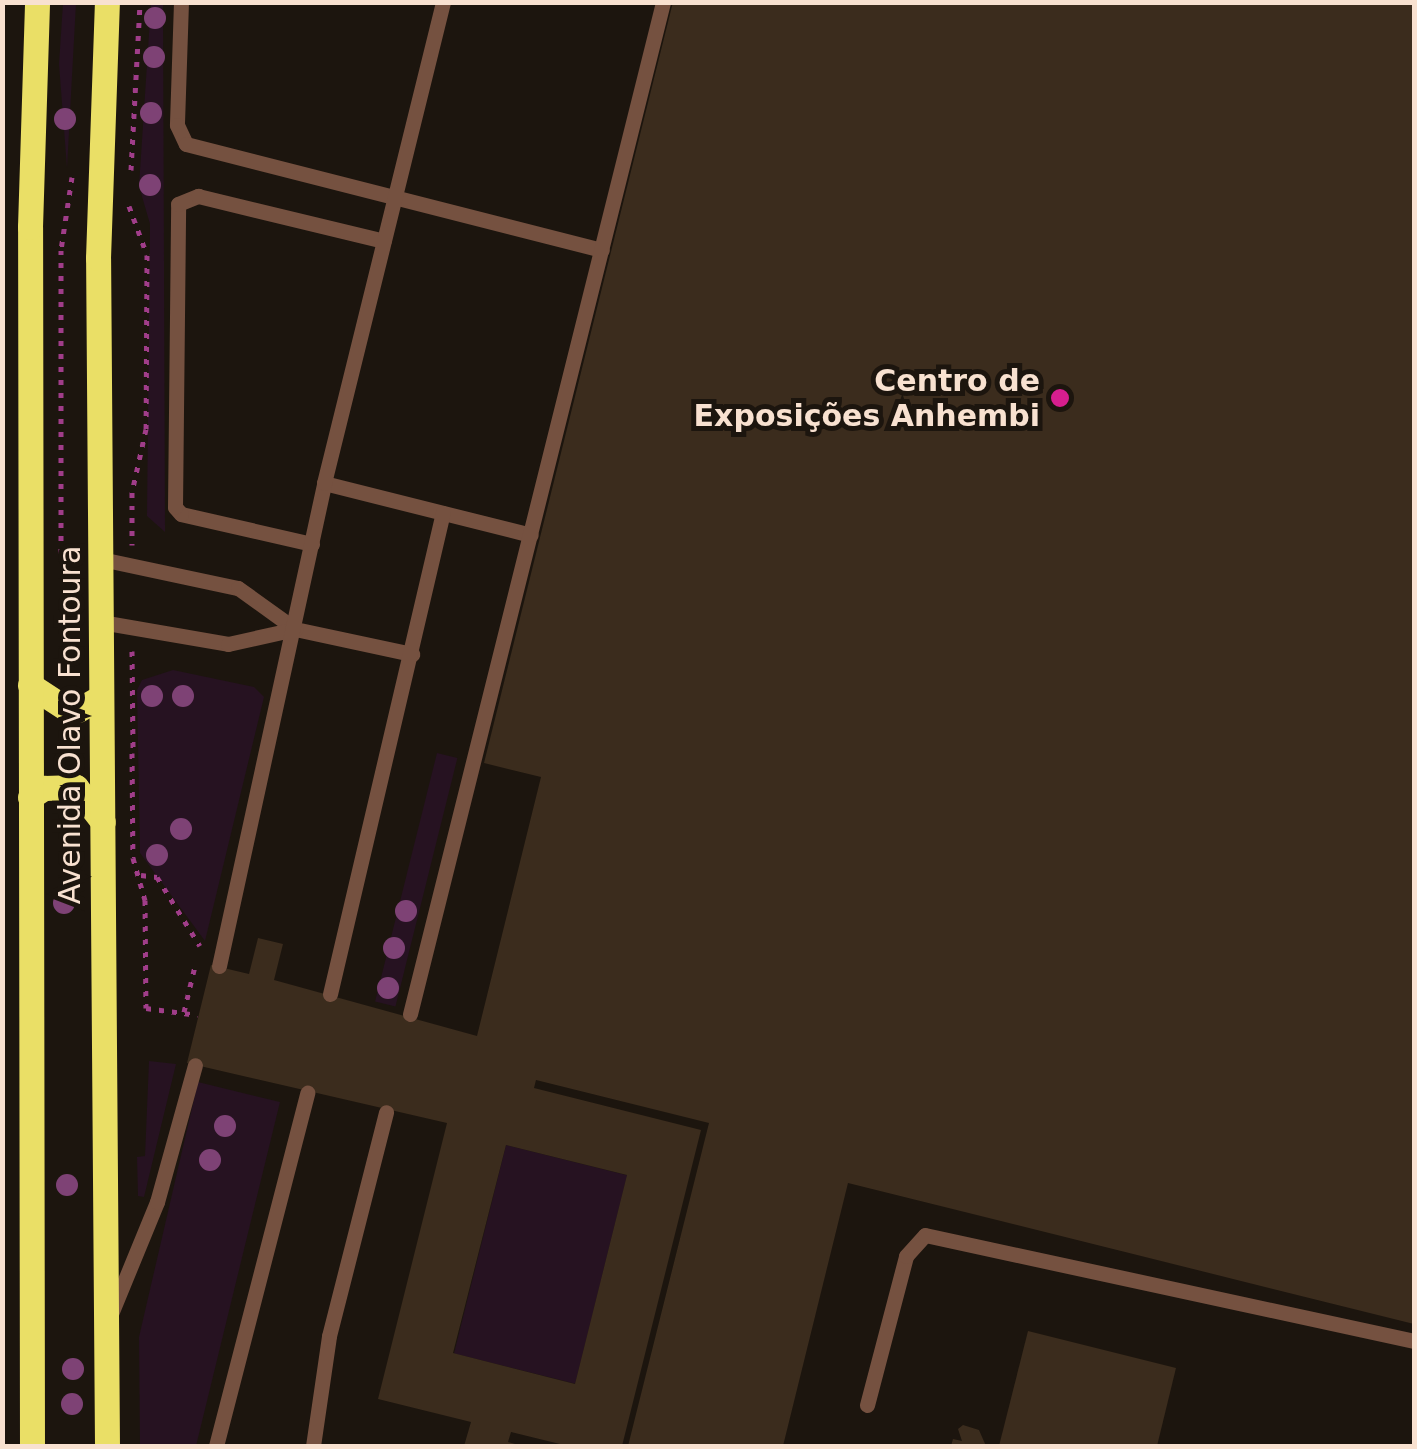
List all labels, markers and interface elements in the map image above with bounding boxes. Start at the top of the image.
place label: Centro de Exposições Anhembi [694,363,1040,434]
marker: Centro de Exposições Anhembi [1049,387,1071,409]
street label: Avenida Olavo Fontoura [52,546,88,904]

